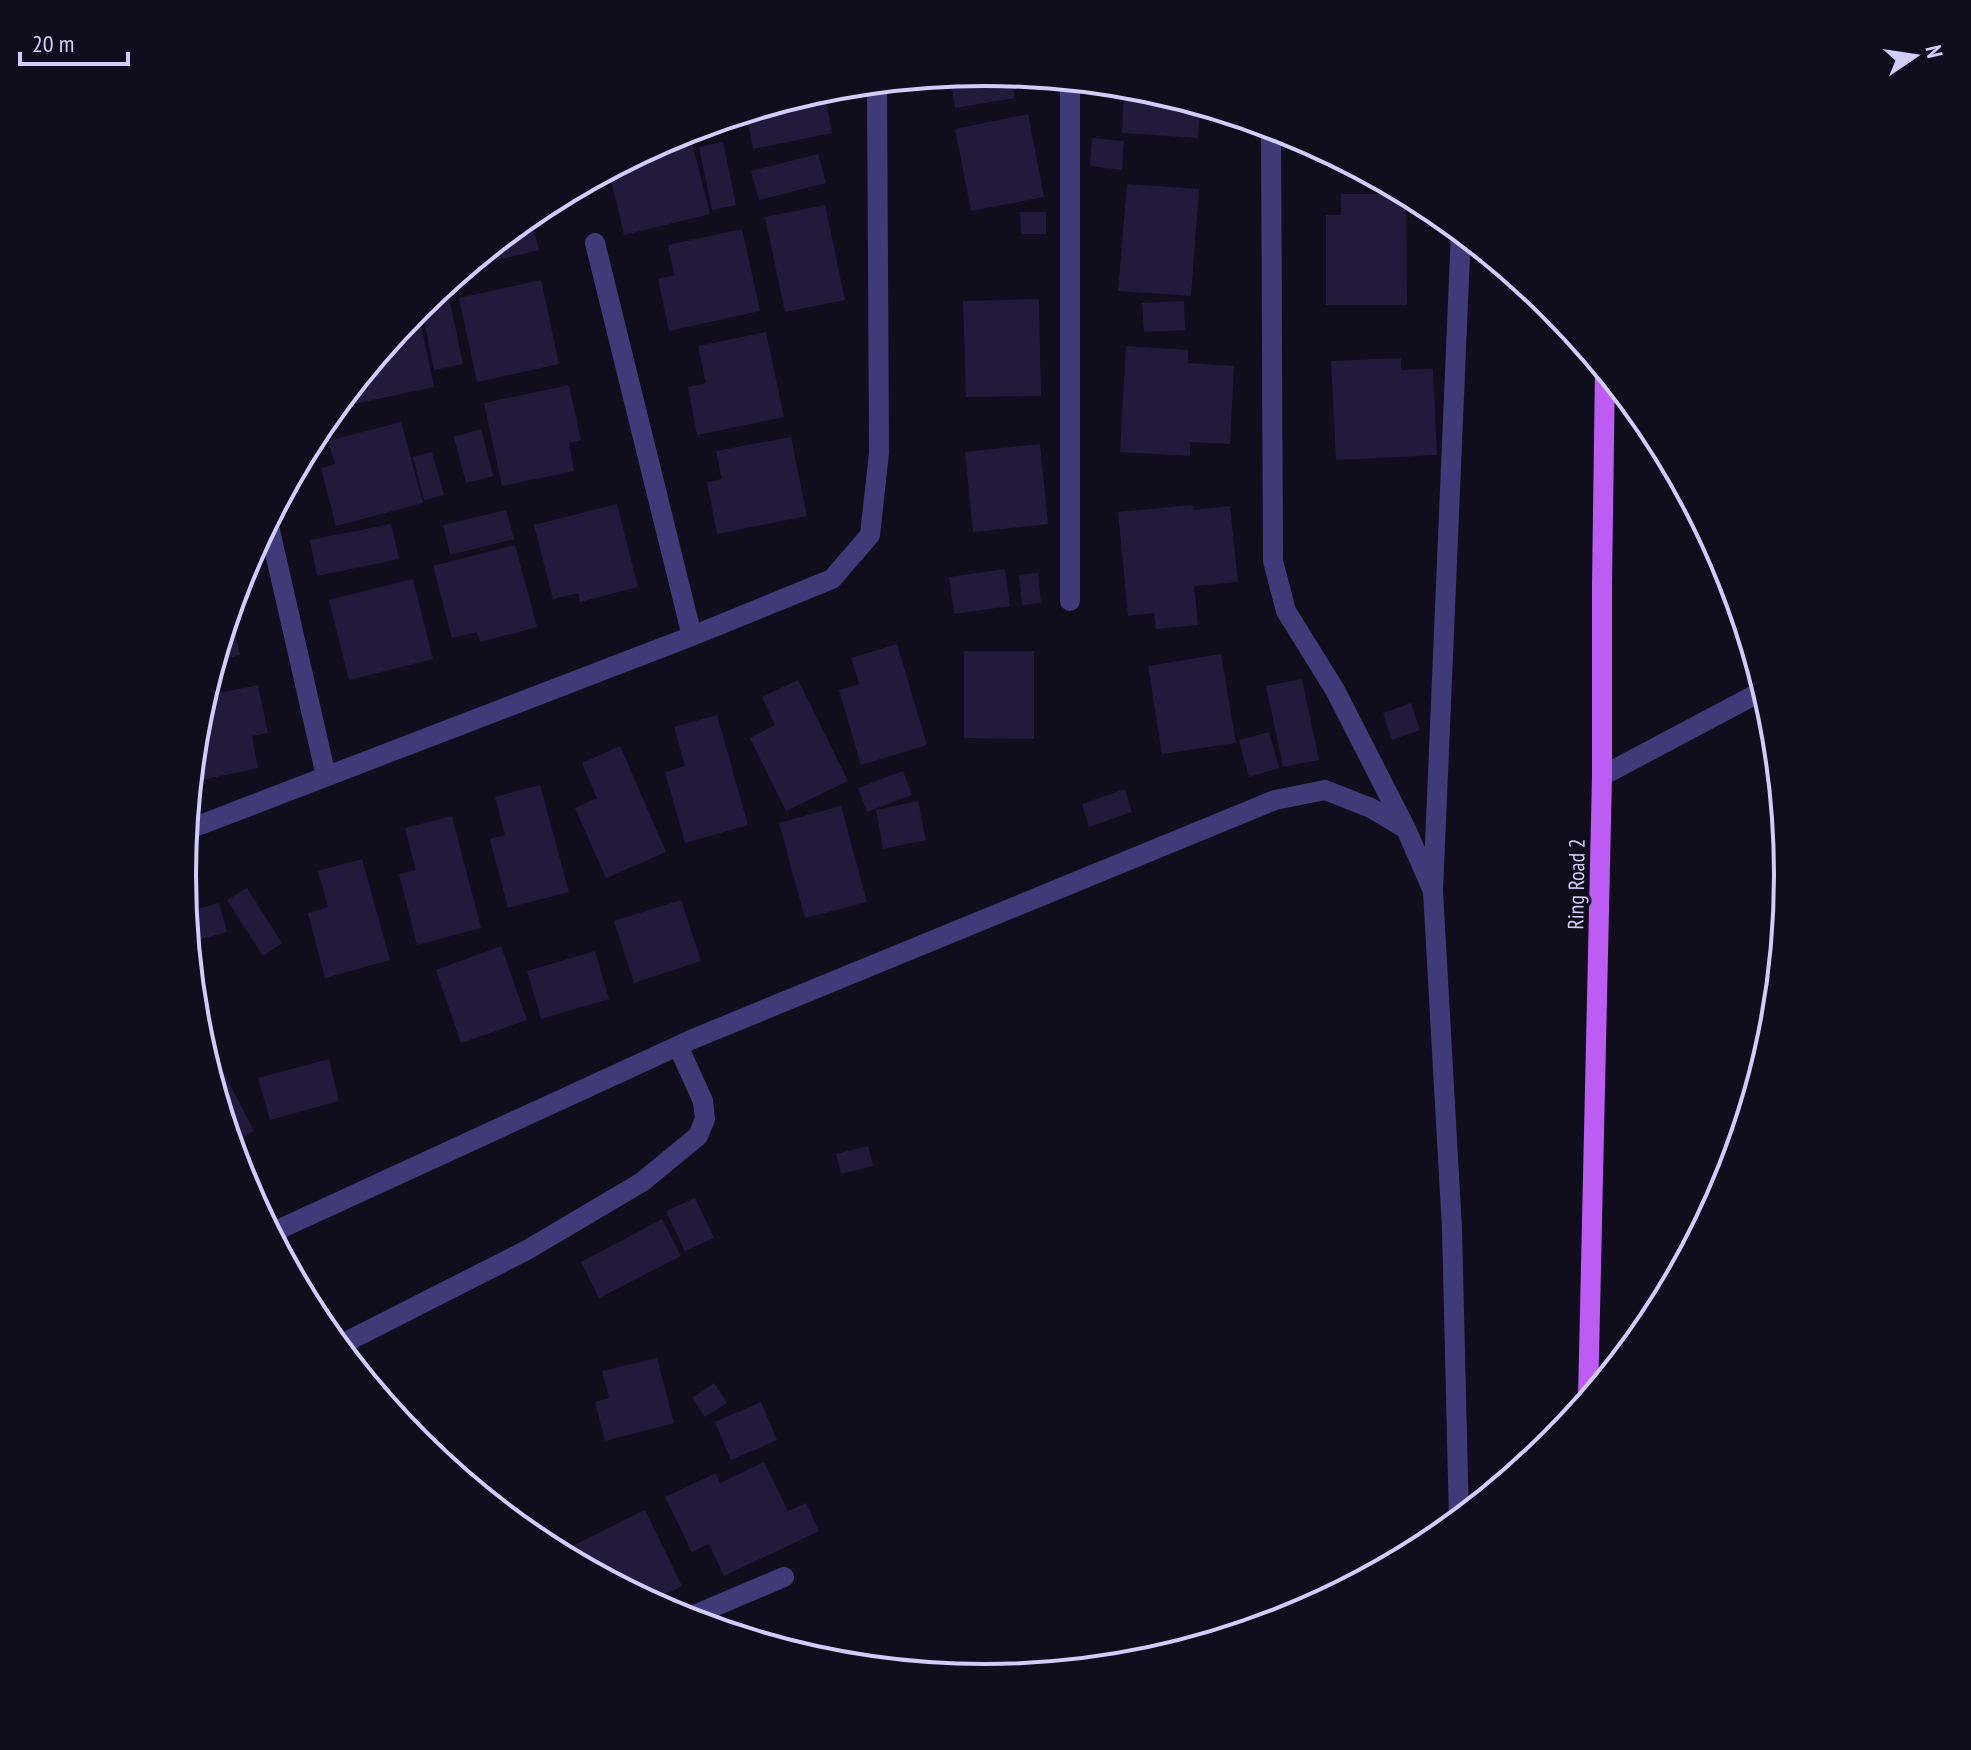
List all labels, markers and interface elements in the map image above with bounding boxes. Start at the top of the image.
scale bar [20,16,128,66]
north arrow [1875,16,1955,96]
text: 20 m [32,28,74,59]
text: N [1920,43,1949,60]
street label: Ring Road 2 [1561,838,1591,930]

